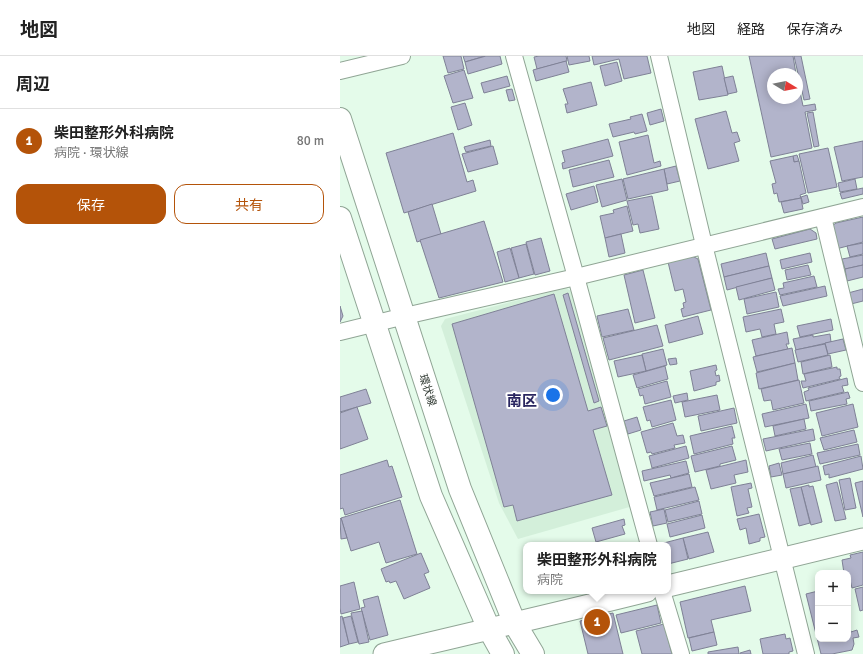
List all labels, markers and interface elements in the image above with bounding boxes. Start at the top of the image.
text: 地図 [20,18,58,42]
text: 地図 [687,21,715,38]
text: 経路 [737,21,765,38]
text: 保存済み [787,21,843,38]
north arrow [767,68,803,104]
text: 周辺 [16,74,50,95]
text: 柴田整形外科病院 [54,124,174,142]
text: 1 [25,133,33,149]
text: 80 m [297,133,324,149]
text: 病院 · 環状線 [54,145,129,161]
button: 保存 [16,184,166,224]
button: 共有 [174,184,324,224]
street label: 環状線 [416,372,439,408]
your location [543,385,563,405]
district label: 南区 [507,392,537,410]
popup [523,542,671,594]
text: 柴田整形外科病院 [537,551,657,569]
map controls [815,570,851,642]
button: + [815,570,851,606]
text: 病院 [537,572,563,588]
button: − [815,606,851,642]
pin: 1 [584,607,610,637]

